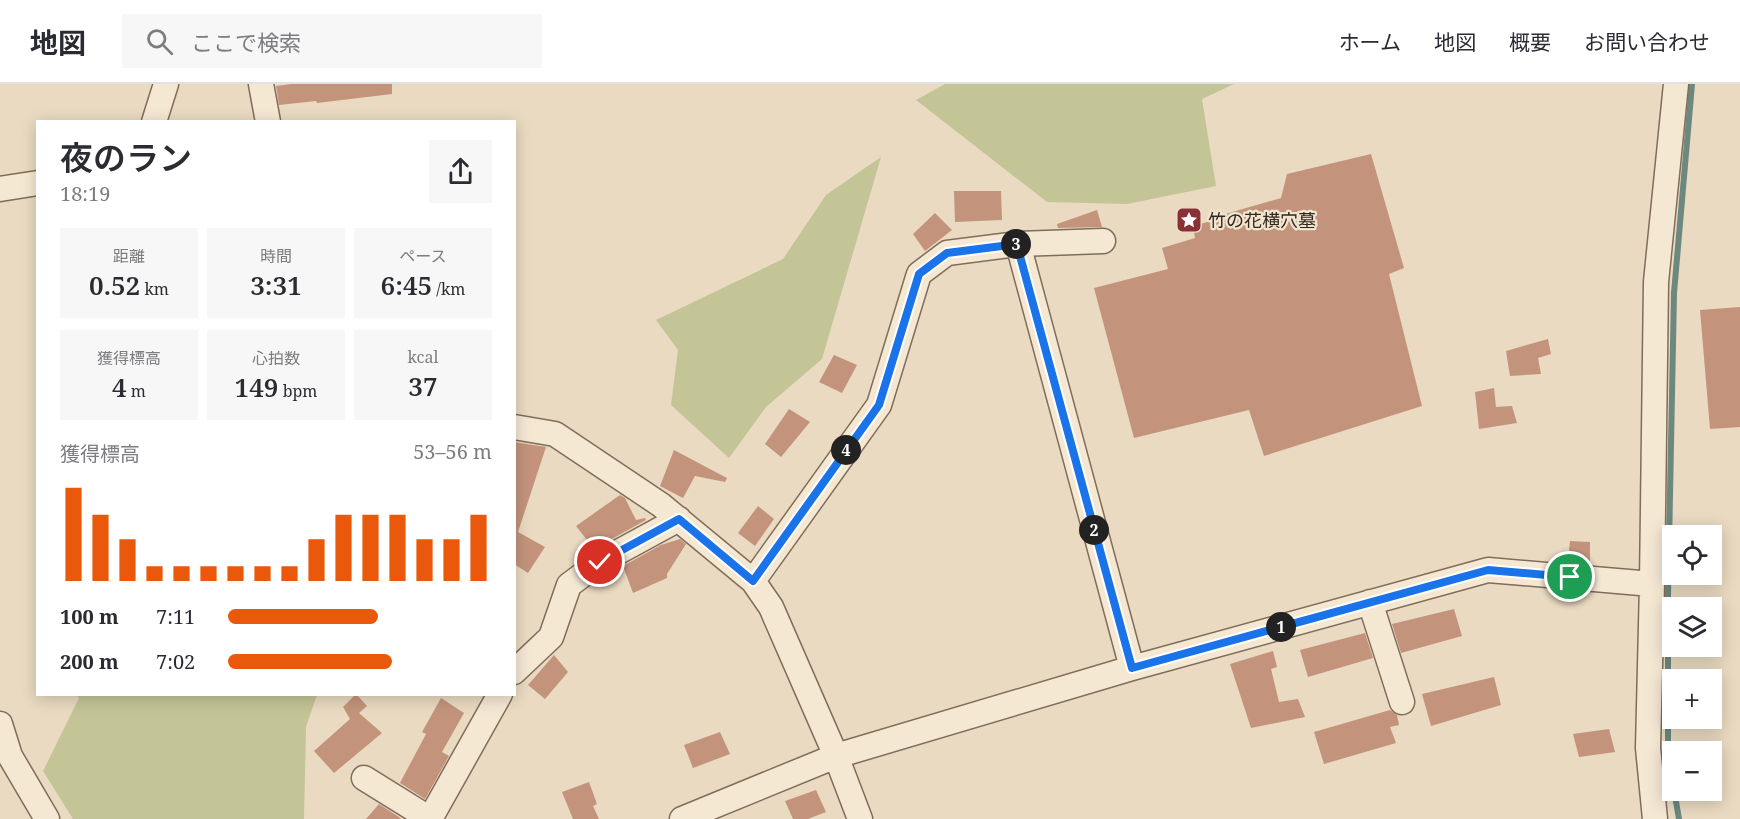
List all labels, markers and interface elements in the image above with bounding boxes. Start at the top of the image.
search box [122,14,542,68]
text: 地図 [30,23,86,61]
icon: search [143,25,176,58]
text: ここで検索 [191,27,301,57]
text: ホーム [1339,28,1401,56]
text: 地図 [1434,28,1476,56]
text: 概要 [1509,28,1551,56]
text: お問い合わせ [1584,28,1710,56]
text: 夜のラン [60,135,192,180]
button: share [429,140,492,203]
text: 18:19 [60,180,110,207]
place icon: 竹の花横穴墓 [1174,205,1204,235]
place label: 竹の花横穴墓 [1208,208,1316,232]
pin: 3 [1001,229,1031,259]
text: 3 [1011,233,1021,255]
text: 距離 [113,245,145,267]
text: 時間 [260,245,292,267]
text: ペース [399,245,447,267]
text: 0.52 [89,267,140,303]
text: 3:31 [250,267,302,303]
text: 6:45 [381,267,432,303]
text: km [140,278,169,300]
text: /km [432,278,465,300]
text: kcal [408,346,438,368]
text: 獲得標高 [97,347,161,369]
text: 心拍数 [252,347,300,369]
text: 37 [408,368,438,404]
text: 4 [112,369,127,405]
text: 149 [235,369,278,405]
text: m [127,380,146,402]
text: bpm [278,380,317,402]
pin: 4 [831,435,861,465]
text: 53–56 m [413,438,492,465]
text: 4 [841,439,851,461]
text: 獲得標高 [60,440,140,467]
pin: 2 [1079,515,1109,545]
text: 2 [1089,519,1099,541]
map controls [1662,525,1722,801]
button: locate [1662,525,1722,585]
pin [574,536,625,587]
icon: check [583,545,616,578]
pin [1544,551,1595,602]
icon: arrive [1553,560,1586,593]
button: layers [1662,597,1722,657]
text: 100 m [60,603,119,630]
text: 7:11 [156,603,195,630]
pin: 1 [1266,612,1296,642]
text: 1 [1276,616,1286,638]
text: 200 m [60,648,119,675]
text: 7:02 [156,648,195,675]
button: + [1662,669,1722,729]
button: − [1662,741,1722,801]

